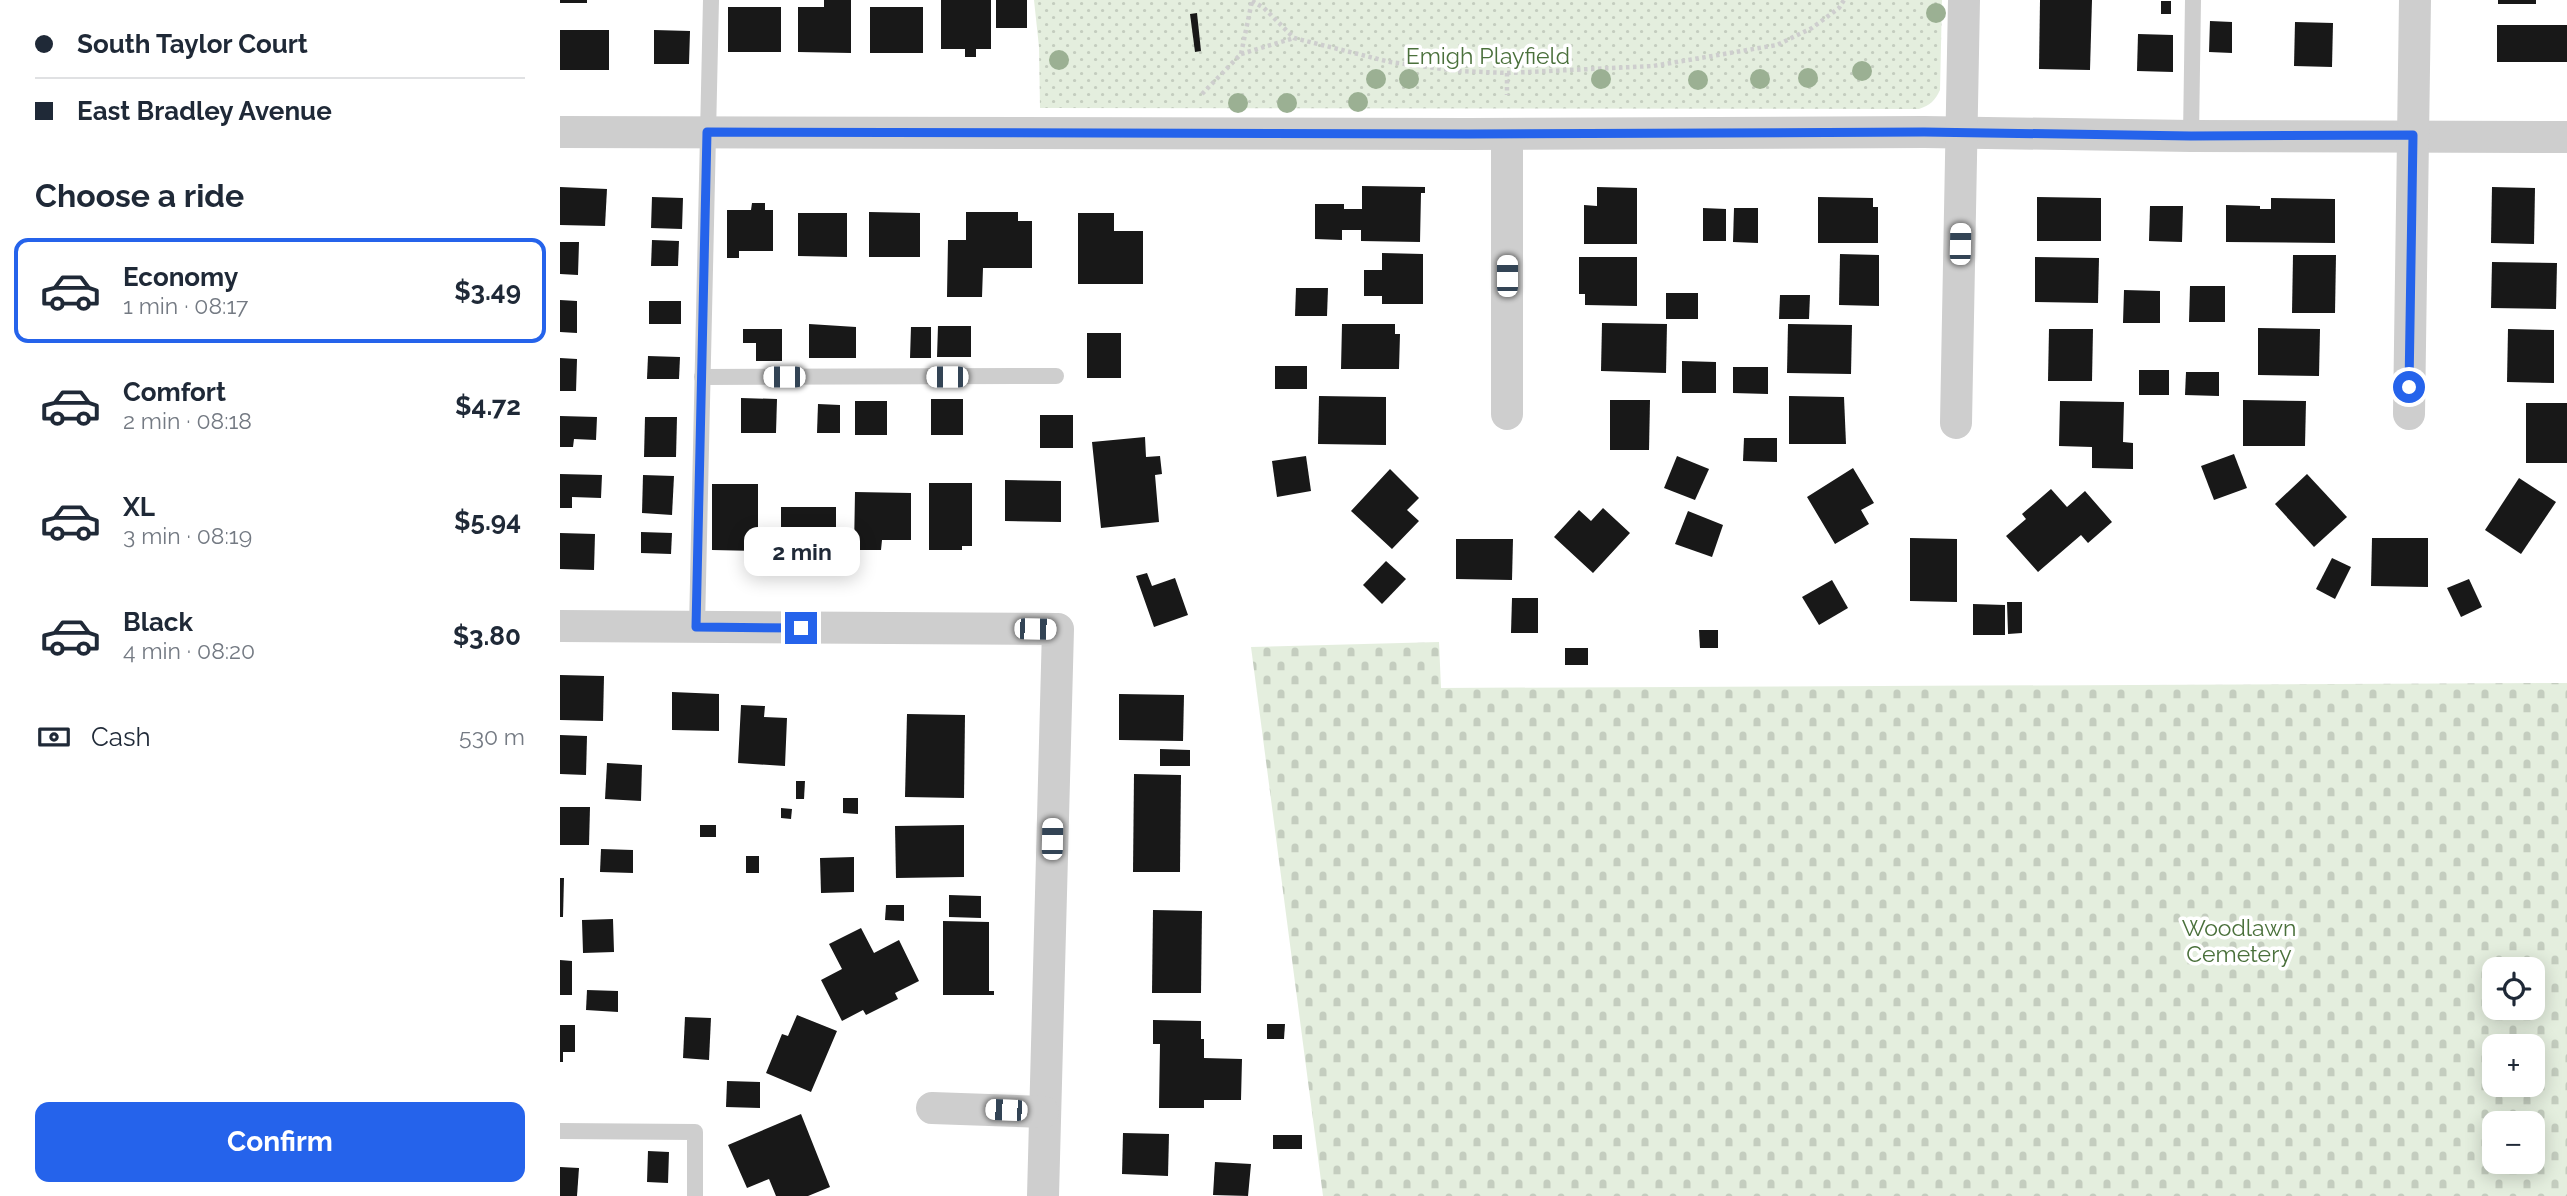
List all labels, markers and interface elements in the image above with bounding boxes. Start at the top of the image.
text: South Taylor Court [77,29,308,59]
park label: Emigh Playfield [1406,42,1570,69]
text: East Bradley Avenue [77,96,332,126]
text: Choose a ride [35,177,244,214]
car [1950,223,1971,265]
car [1497,255,1518,297]
icon: car [39,259,102,322]
text: Economy [123,262,238,292]
text: $3.49 [454,276,521,306]
text: 1 min · 08:17 [123,292,248,319]
car [764,367,806,388]
car [927,367,969,388]
route start [2393,371,2425,403]
icon: car [39,374,102,437]
text: Comfort [123,377,226,407]
text: $4.72 [455,391,521,421]
text: 2 min · 08:18 [123,407,252,434]
icon: car [39,489,102,552]
text: XL [123,492,155,522]
text: $5.94 [454,506,521,536]
text: 3 min · 08:19 [123,522,252,549]
callout: 2 min [743,526,859,576]
text: 2 min [772,538,832,565]
icon: car [39,604,102,667]
text: Black [123,607,193,637]
route end [785,612,817,644]
car [1014,618,1057,640]
text: $3.80 [453,621,521,651]
text: 4 min · 08:20 [123,637,255,664]
icon: cash [35,718,73,756]
text: Cash [91,722,151,752]
text: 530 m [459,723,525,750]
car [1042,818,1063,860]
park label: Woodlawn Cemetery [2182,914,2296,967]
map controls [2482,957,2545,1174]
button: locate [2482,957,2545,1020]
button: + [2482,1034,2545,1097]
car [985,1099,1028,1121]
button: Confirm [35,1102,525,1182]
button: − [2482,1111,2545,1174]

